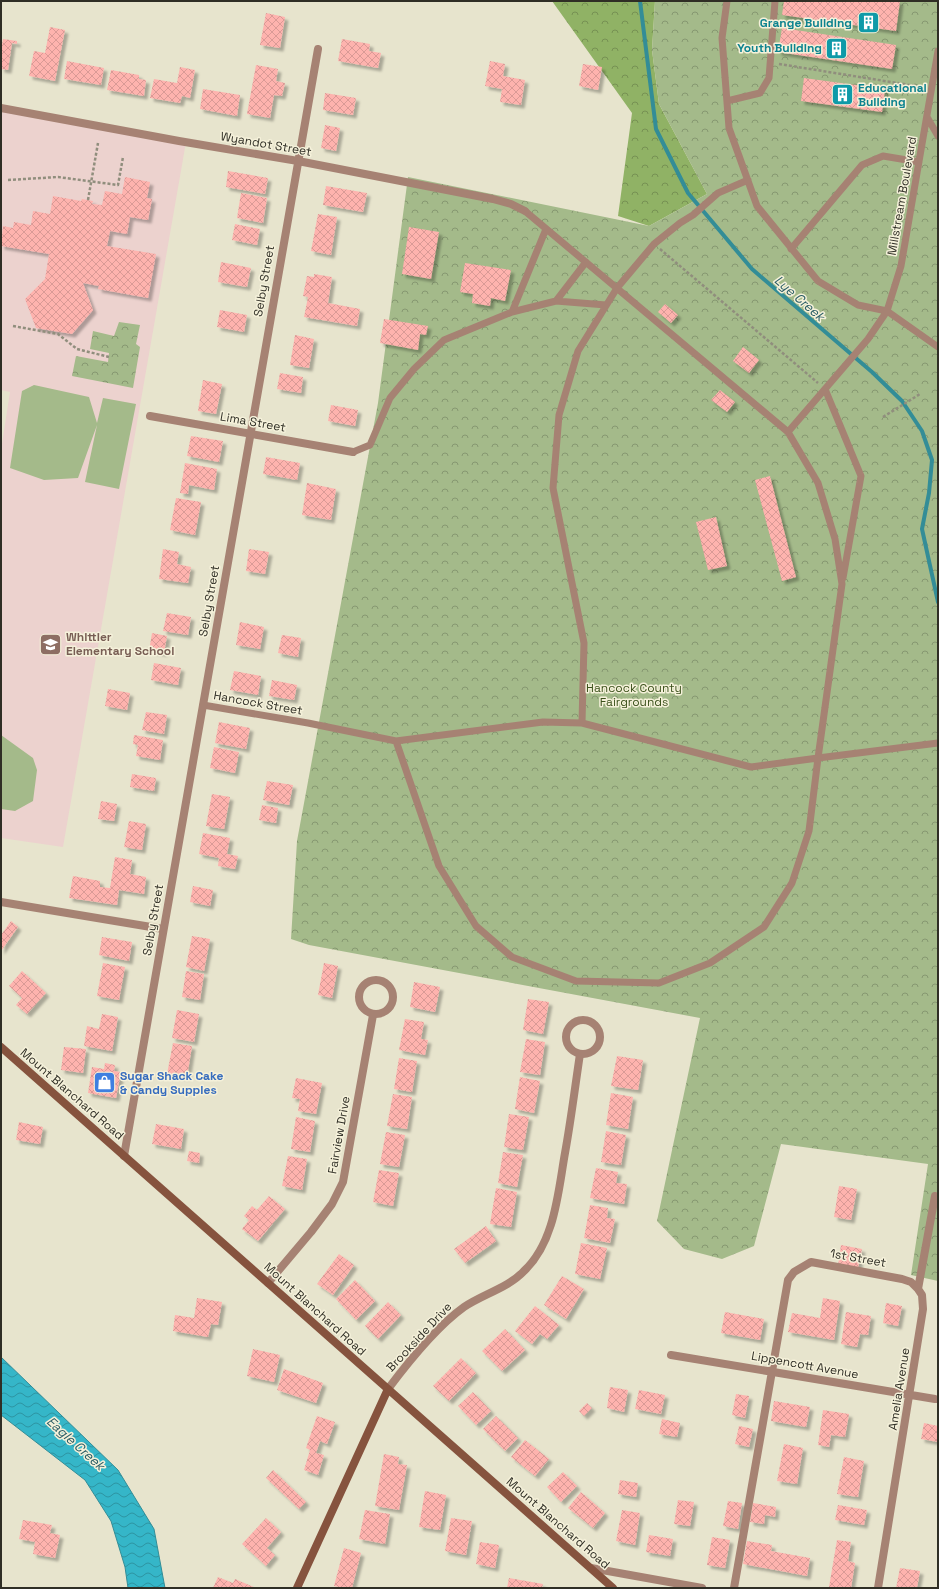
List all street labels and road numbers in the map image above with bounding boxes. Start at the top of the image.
street label: Wyandot Street [219,128,313,160]
street label: Millstream Boulevard [884,135,920,257]
street label: Selby Street [250,244,278,318]
street label: Lima Street [219,408,287,436]
street label: Selby Street [195,564,223,638]
street label: Hancock Street [212,687,304,719]
street label: Selby Street [139,883,167,957]
street label: Mount Blanchard Road [17,1045,127,1143]
street label: Fairview Drive [324,1095,354,1175]
street label: 1st Street [829,1245,887,1271]
street label: Mount Blanchard Road [261,1259,369,1359]
street label: Brookside Drive [383,1299,455,1375]
street label: Amelia Avenue [885,1347,913,1431]
street label: Lippencott Avenue [750,1348,860,1382]
street label: Mount Blanchard Road [503,1474,613,1572]

